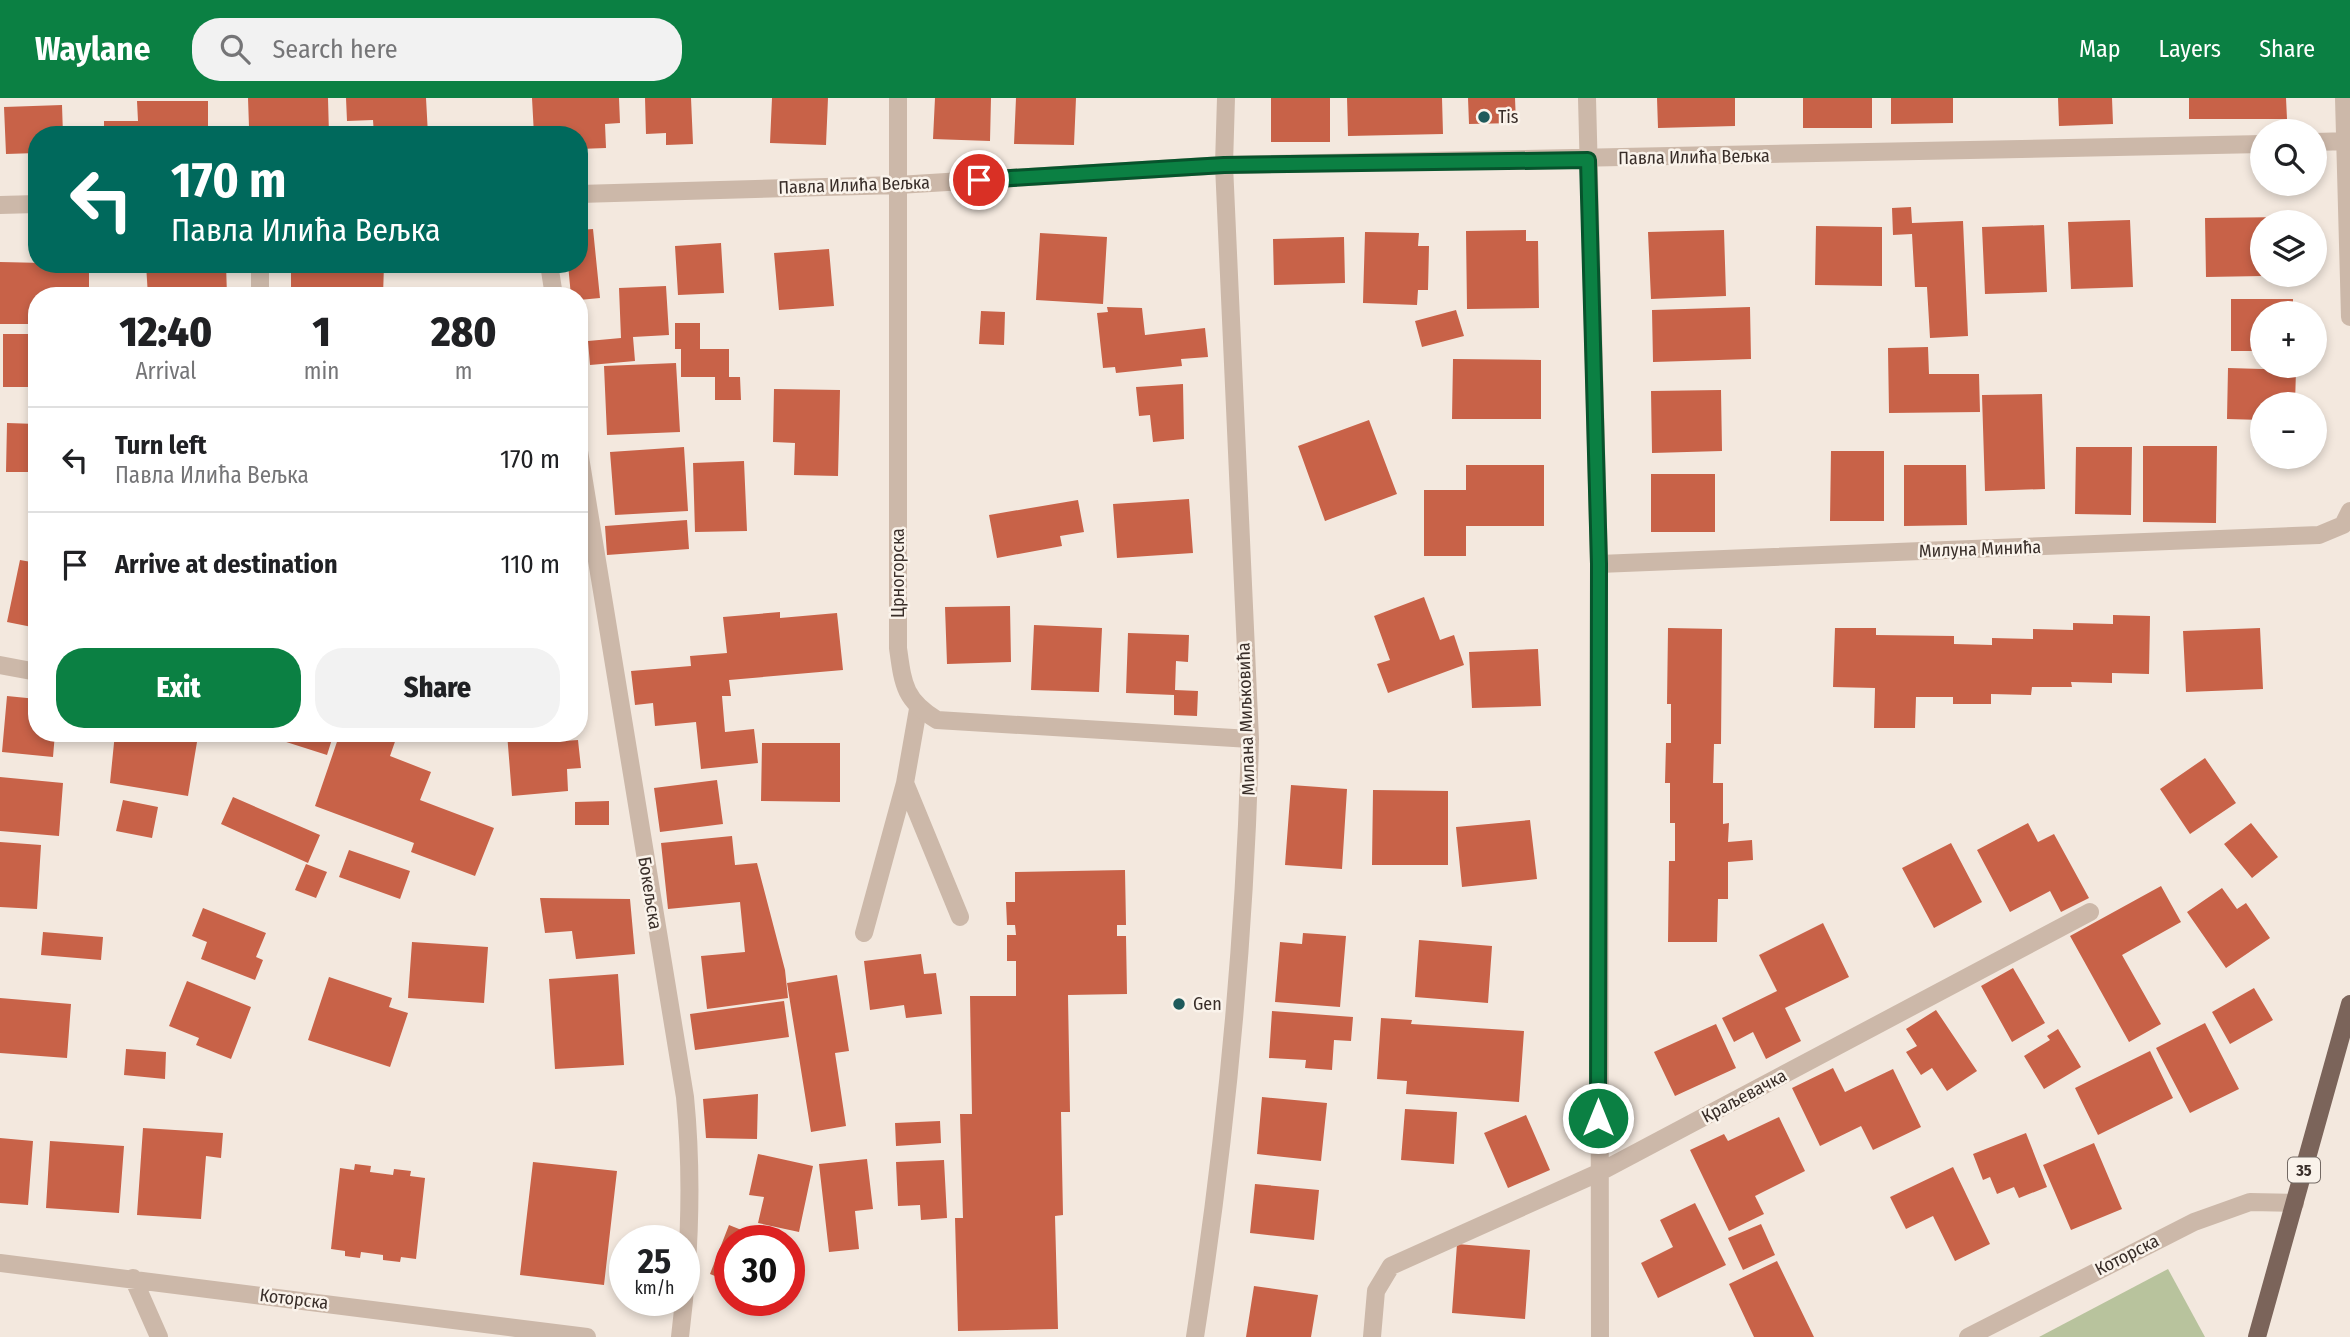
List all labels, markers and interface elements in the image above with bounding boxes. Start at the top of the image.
search box [192,18,682,81]
text: Waylane [35,29,150,69]
icon: search [216,30,254,68]
text: Search here [272,34,398,65]
text: Map [2079,35,2121,63]
text: Layers [2159,35,2221,63]
text: Share [2259,35,2315,63]
place label: Tis [1498,106,1519,128]
marker: Tis [1476,109,1492,125]
map controls [2250,119,2327,469]
button: search [2250,119,2327,196]
street label: Павла Илића Вељка [1618,145,1770,169]
pin [949,150,1009,210]
text: 170 m [171,151,287,210]
icon: left [56,154,147,245]
icon: arrive [960,161,998,199]
street label: Павла Илића Вељка [778,171,930,199]
button: layers [2250,210,2327,287]
text: Павла Илића Вељка [171,211,441,249]
button: + [2250,301,2327,378]
text: 12:40 [120,307,212,357]
text: 1 [312,307,331,357]
text: 280 [431,307,496,357]
text: Arrival [135,357,196,385]
text: min [304,357,339,385]
text: m [455,357,473,385]
button: − [2250,392,2327,469]
text: Turn left [115,430,207,461]
icon: left [56,441,94,479]
text: 170 m [500,444,560,475]
text: Павла Илића Вељка [115,461,309,489]
street label: Црногорска [887,528,909,618]
street label: Милуна Минића [1918,536,2042,562]
icon: arrive [56,546,94,584]
text: Arrive at destination [115,549,338,580]
text: 110 m [500,549,560,580]
street label: Милана Миљковића [1232,642,1260,796]
button: Exit [56,648,301,728]
button: Share [315,648,560,728]
street label: Бокељска [633,855,667,931]
place label: Gen [1193,993,1222,1015]
marker: Gen [1171,996,1187,1012]
street label: Краљевачка [1698,1064,1790,1128]
position arrow [1561,1081,1635,1155]
road number: 35 [2288,1158,2320,1182]
speed limit sign: 30 [714,1225,805,1316]
street label: Которска [2091,1229,2163,1280]
text: 25 [638,1240,671,1282]
text: km/h [634,1277,675,1299]
street label: Которска [258,1284,330,1314]

